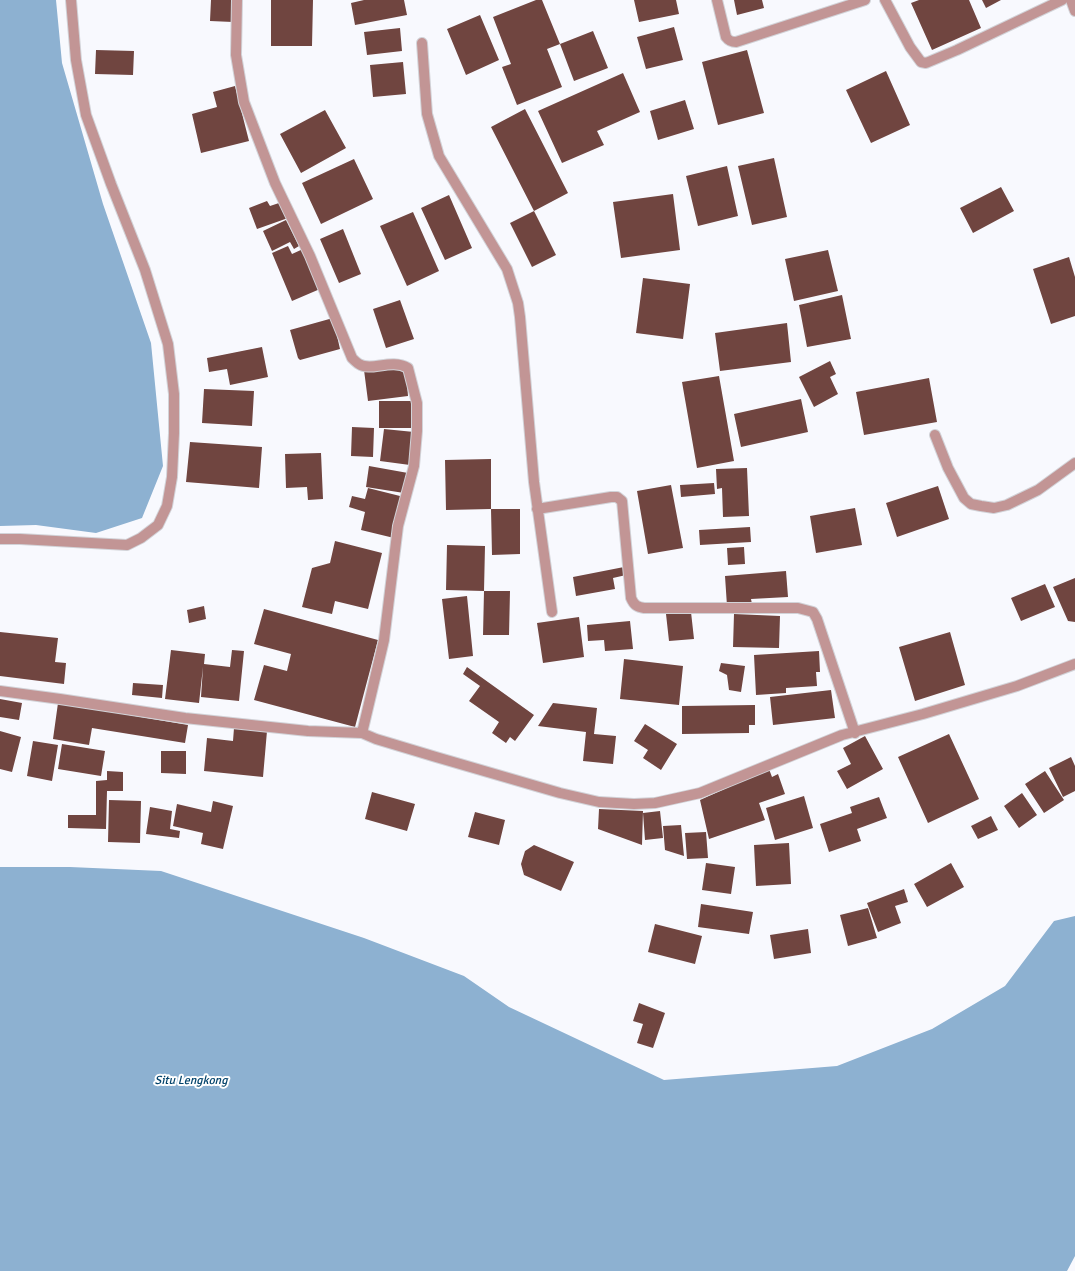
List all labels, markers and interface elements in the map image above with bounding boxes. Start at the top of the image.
water label: Situ Lengkong [154,1074,228,1088]

